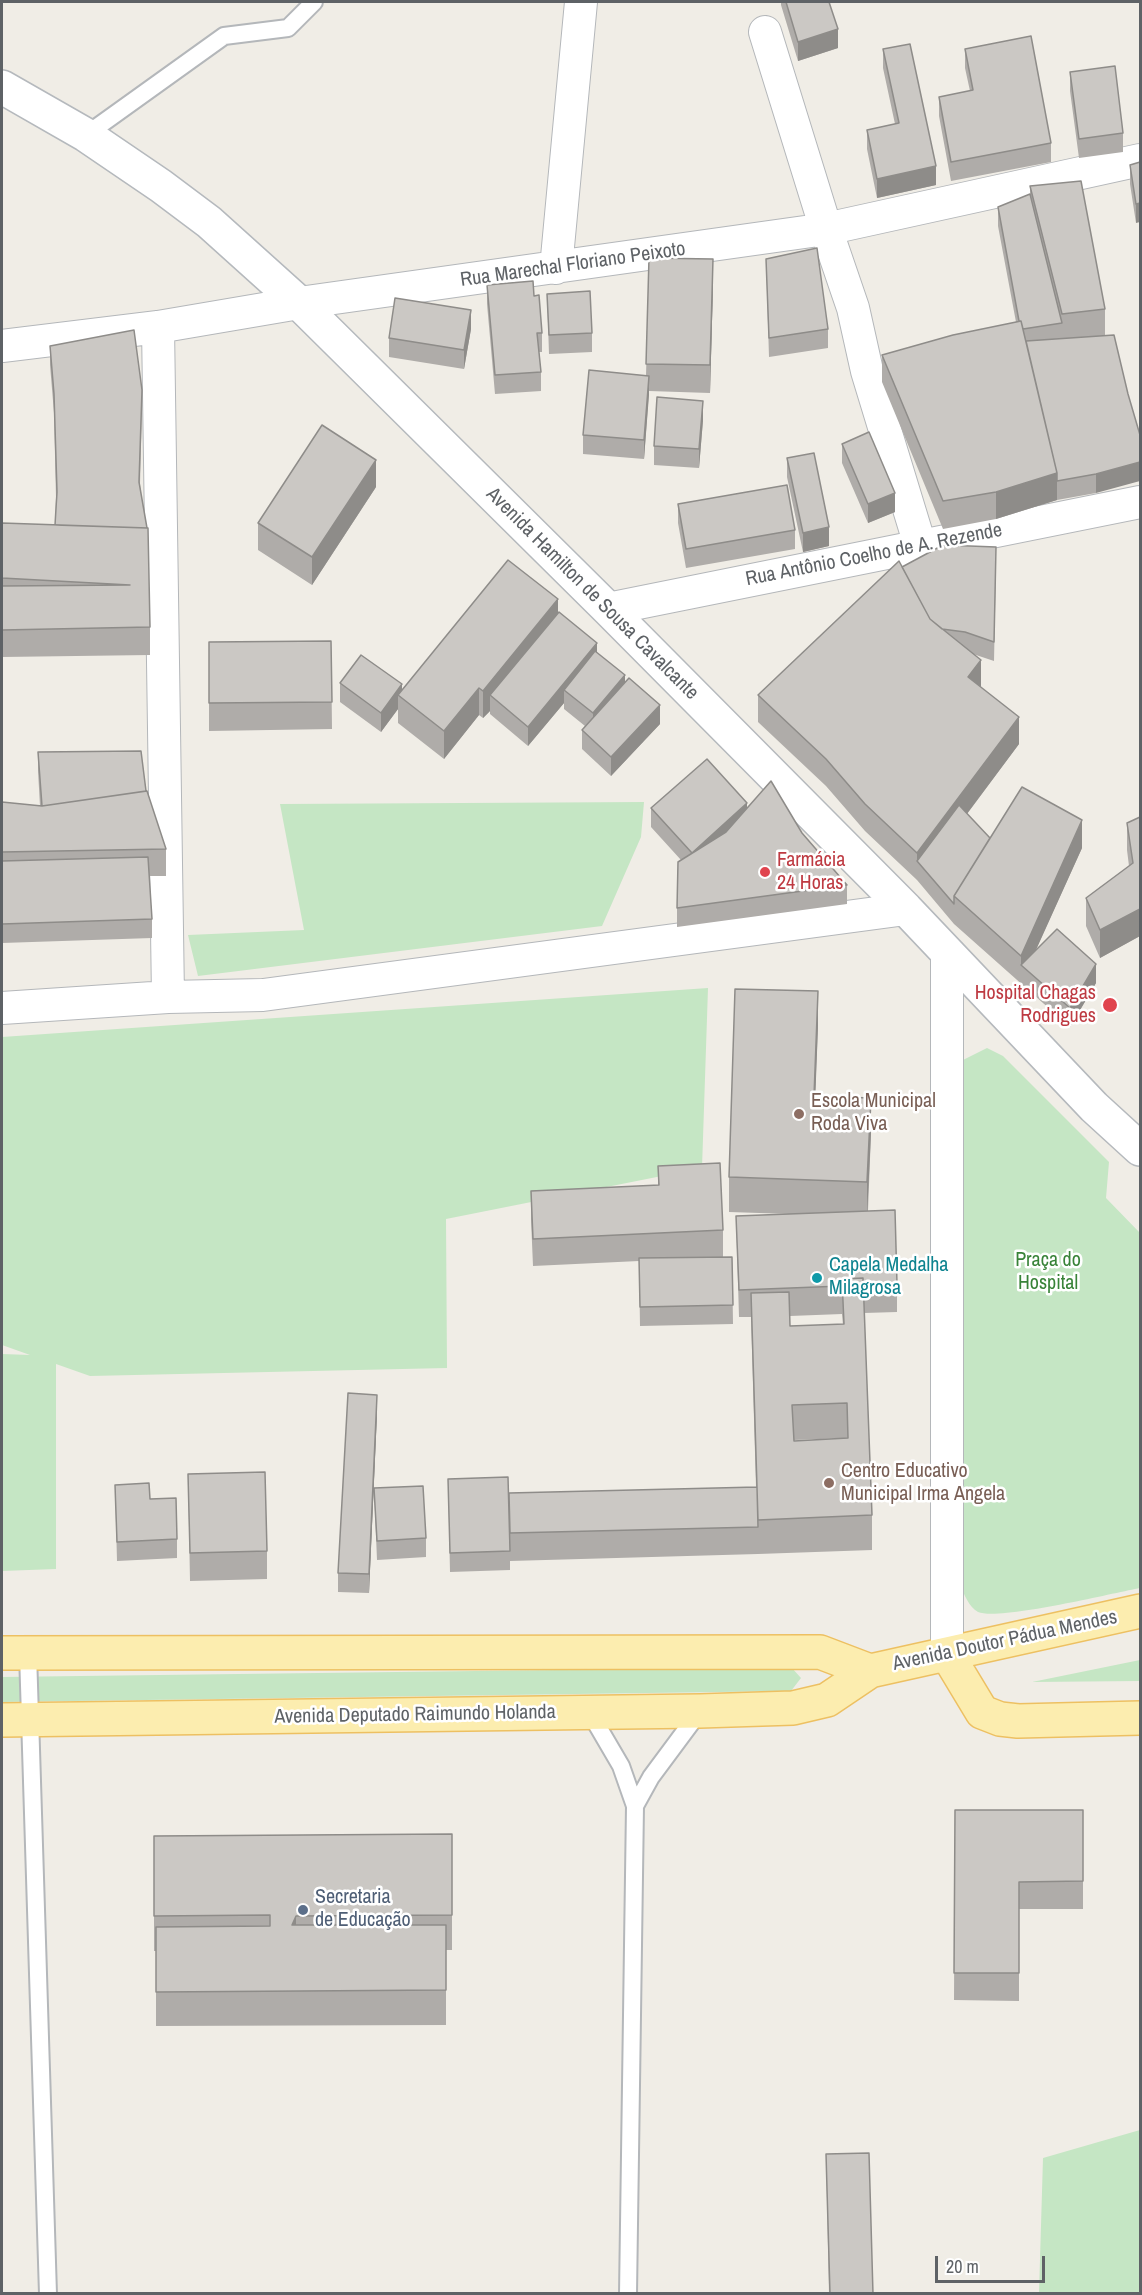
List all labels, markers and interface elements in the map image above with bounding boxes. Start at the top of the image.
street label: Rua Marechal Floriano Peixoto [459,237,687,293]
street label: Avenida Hamilton de Sousa Cavalcante [481,483,703,705]
street label: Rua Antônio Coelho de A. Rezende [744,518,1004,592]
place label: Farmácia 24 Horas [777,849,845,896]
marker: Farmácia 24 Horas [758,865,772,879]
place label: Hospital Chagas Rodrigues [975,982,1096,1029]
marker: Hospital Chagas Rodrigues [1101,996,1119,1014]
place label: Escola Municipal Roda Viva [811,1090,936,1137]
marker: Escola Municipal Roda Viva [792,1107,806,1121]
park label: Praça do Hospital [1015,1249,1081,1296]
place label: Capela Medalha Milagrosa [829,1254,948,1301]
marker: Capela Medalha Milagrosa [810,1271,824,1285]
place label: Centro Educativo Municipal Irma Angela [841,1460,1005,1507]
marker: Centro Educativo Municipal Irma Angela [822,1476,836,1490]
street label: Avenida Doutor Pádua Mendes [891,1606,1119,1676]
street label: Avenida Deputado Raimundo Holanda [274,1701,556,1729]
place label: Secretaria de Educação [315,1886,411,1933]
marker: Secretaria de Educação [296,1903,310,1917]
scale bar [938,2244,1048,2282]
text: 20 m [946,2254,979,2279]

